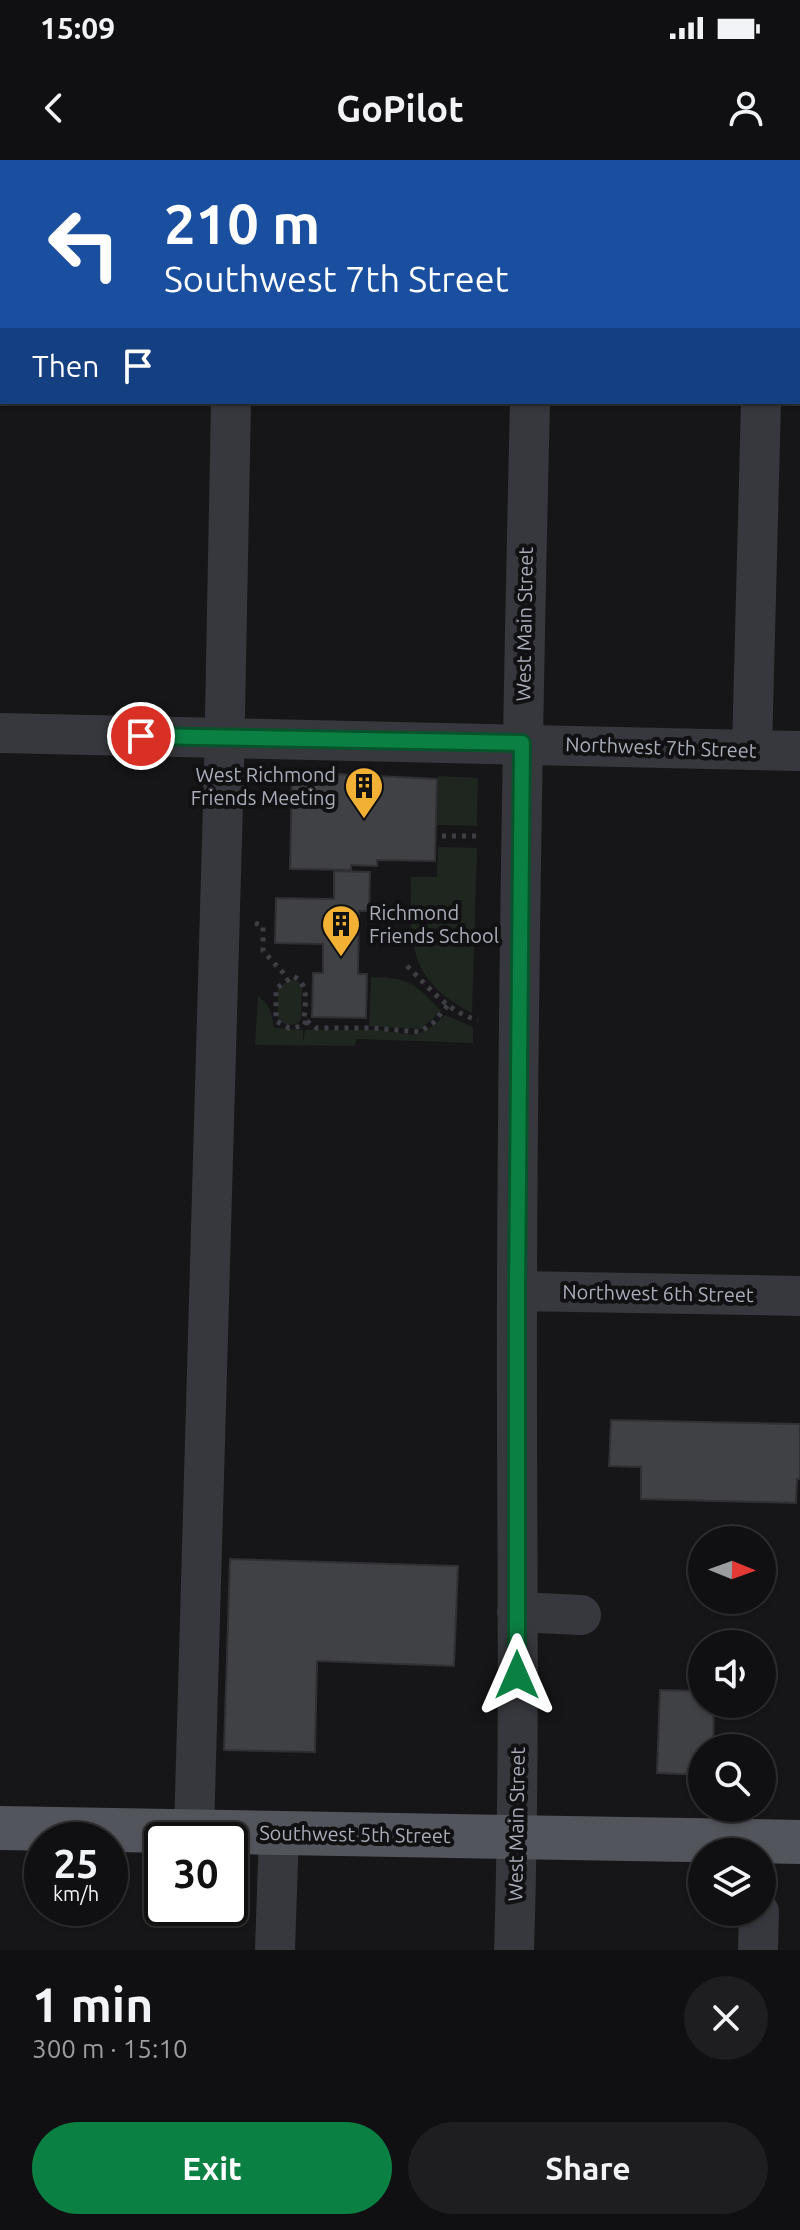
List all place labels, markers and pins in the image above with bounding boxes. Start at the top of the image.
pin [107,702,175,770]
place label: West Richmond Friends Meeting [191,763,336,809]
building icon: West Richmond Friends Meeting [343,765,385,820]
place label: Richmond Friends School [369,901,499,947]
building icon: Richmond Friends School [320,903,362,958]

